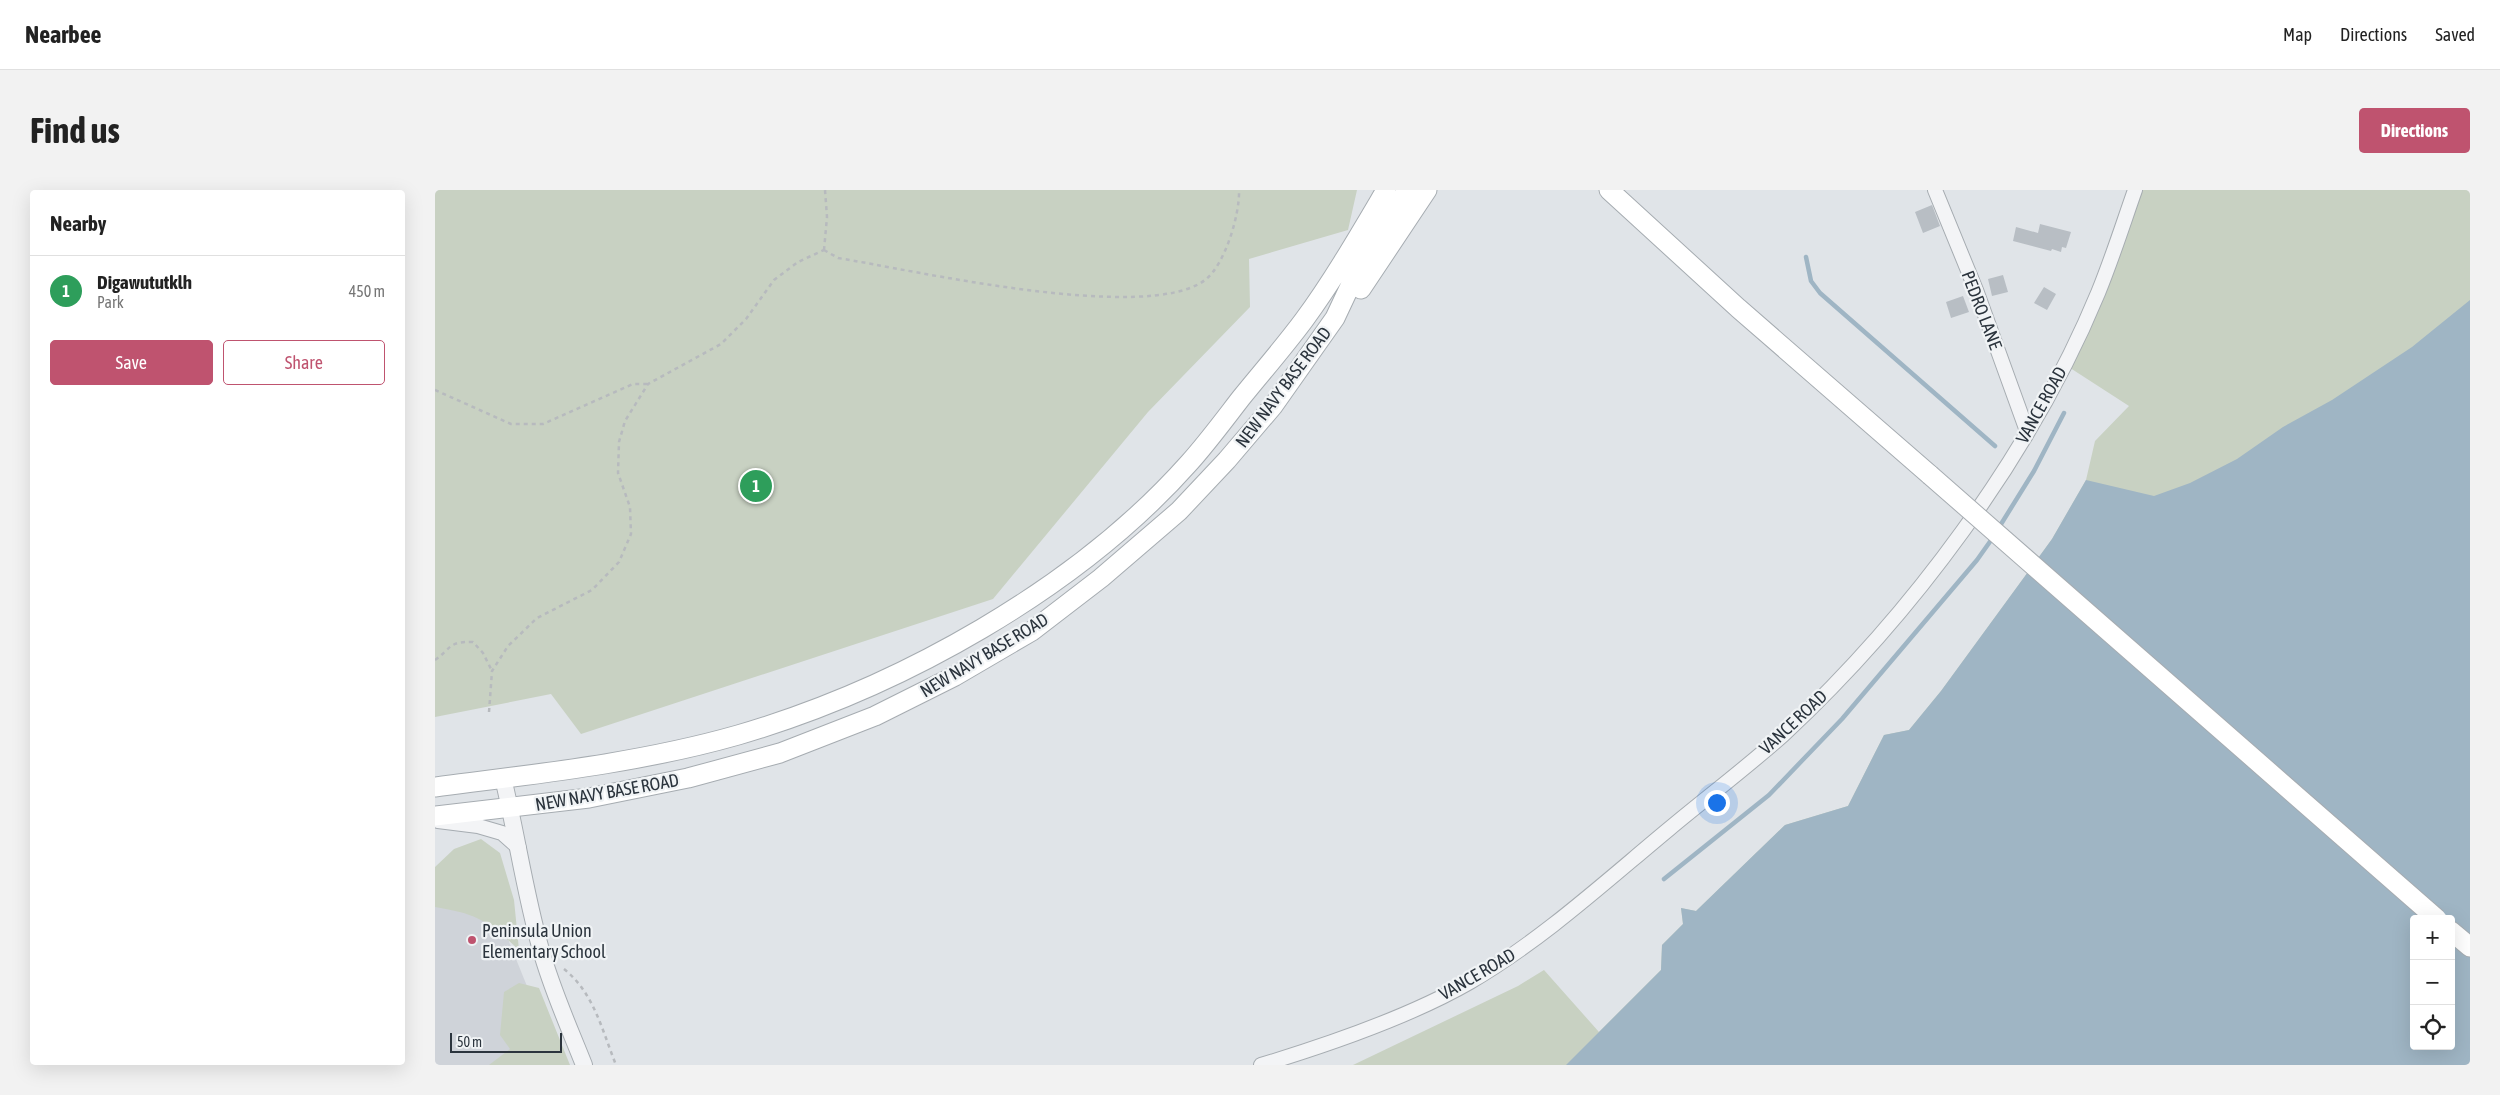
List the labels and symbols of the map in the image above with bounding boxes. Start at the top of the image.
street label: PEDRO LANE [1957,268,2007,353]
street label: NEW NAVY BASE ROAD [1231,323,1335,451]
street label: VANCE ROAD [2011,363,2071,447]
pin: 1 [740,467,772,505]
street label: NEW NAVY BASE ROAD [916,609,1052,701]
street label: VANCE ROAD [1755,686,1831,758]
street label: NEW NAVY BASE ROAD [534,769,680,815]
your location [1704,790,1730,816]
place label: Peninsula Union Elementary School [482,920,606,962]
marker: Peninsula Union Elementary School [466,934,478,946]
street label: VANCE ROAD [1435,944,1519,1004]
scale bar [450,1030,563,1053]

